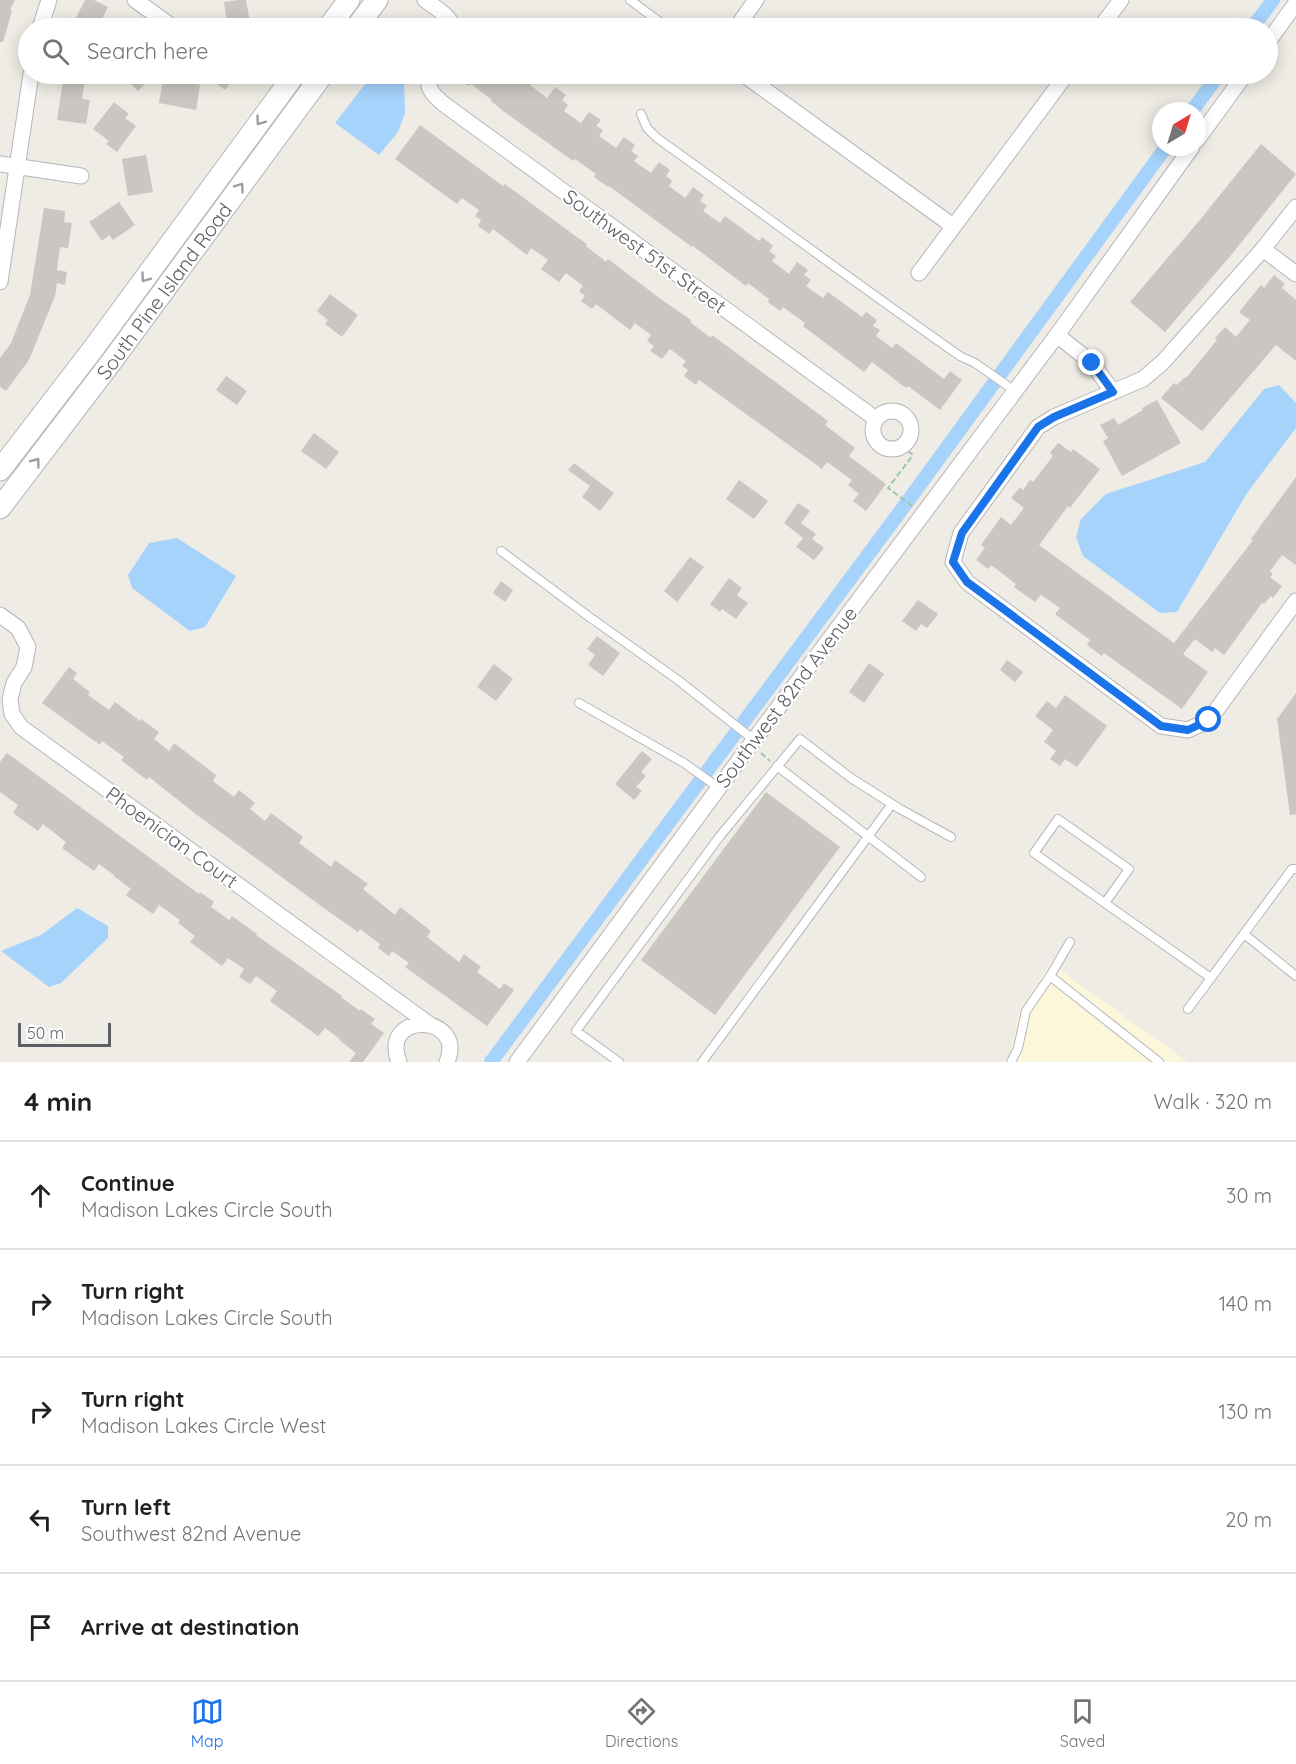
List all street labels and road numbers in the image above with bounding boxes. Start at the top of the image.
street label: Southwest 51st Street [559,183,732,319]
street label: South Pine Island Road [90,198,237,384]
street label: Southwest 82nd Avenue [710,602,862,792]
street label: Phoenician Court [101,781,243,893]

